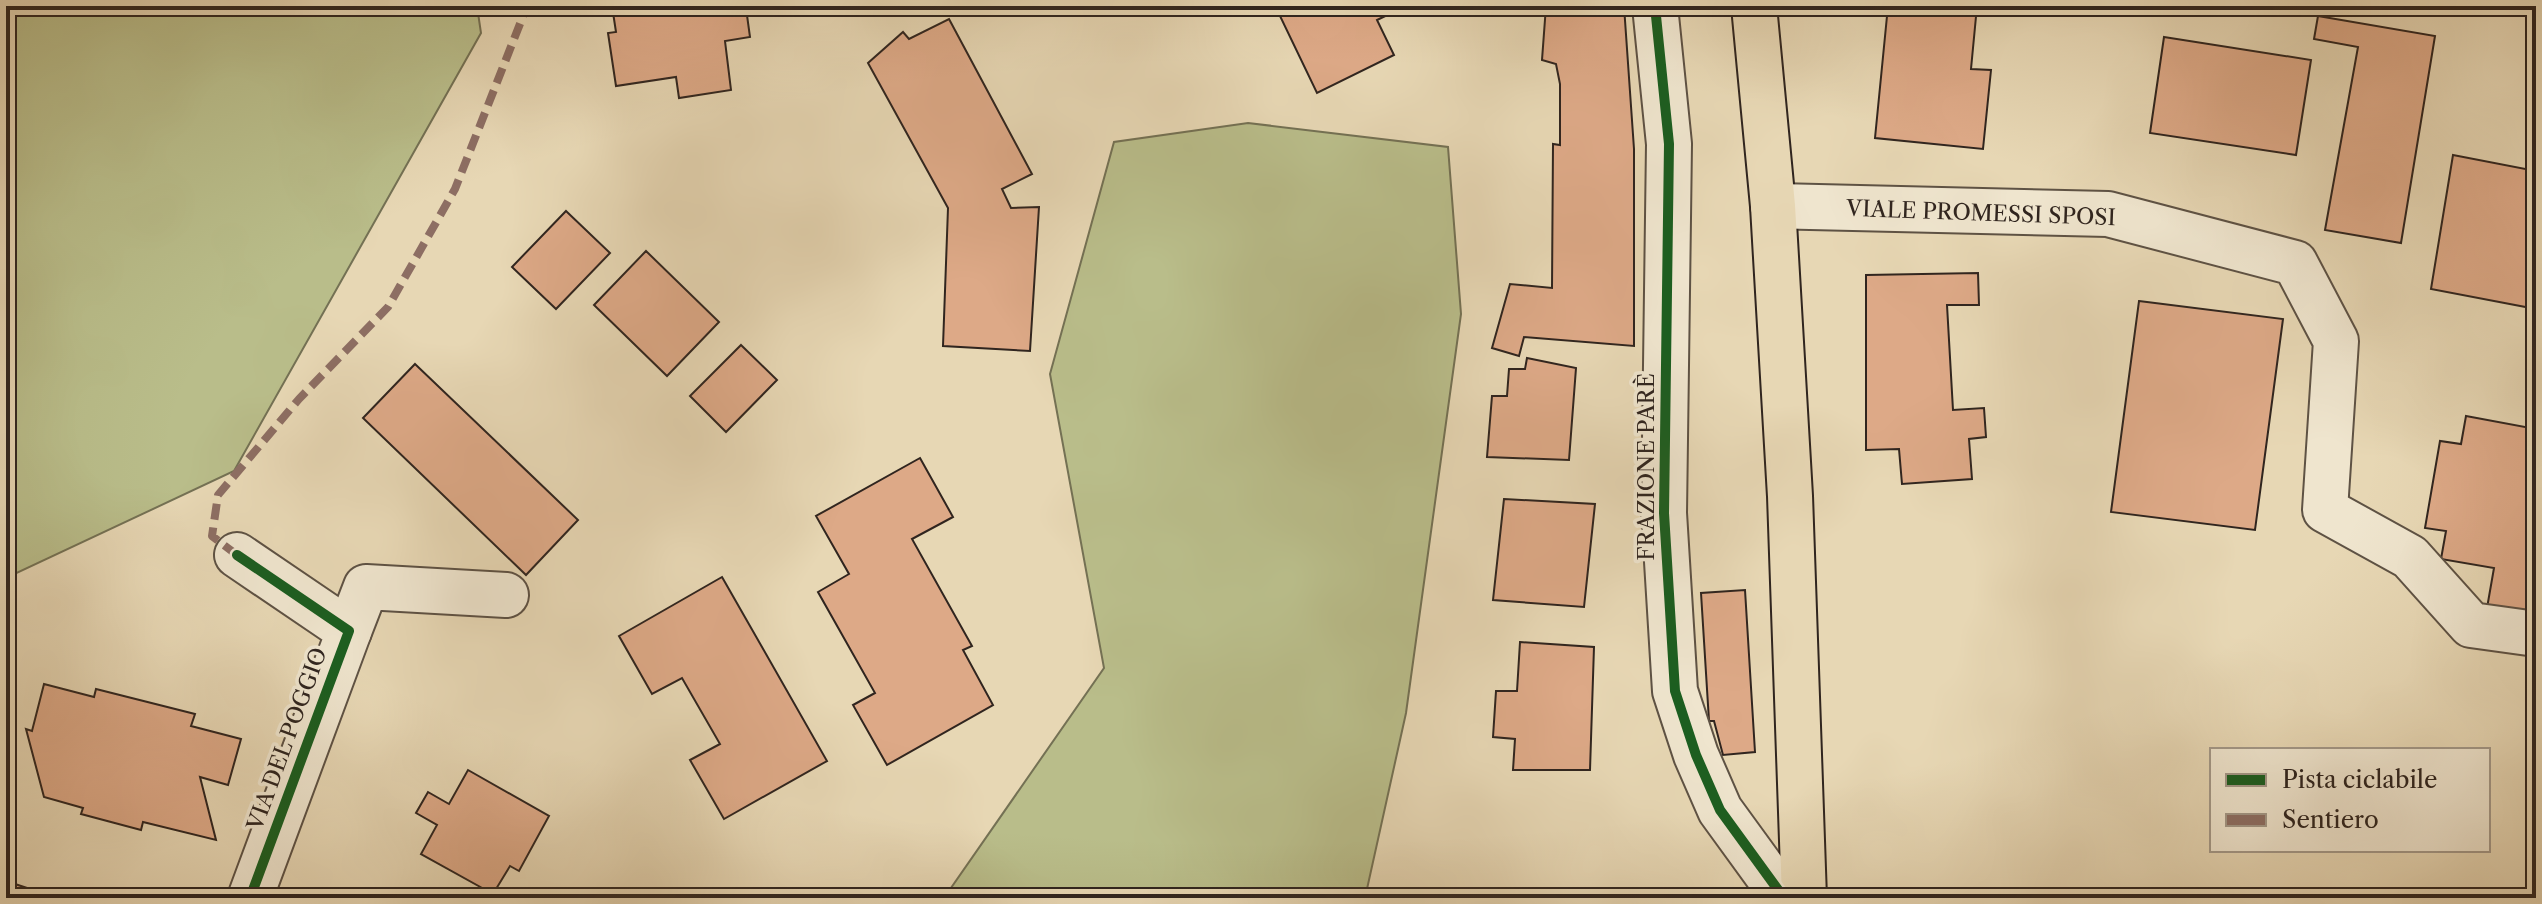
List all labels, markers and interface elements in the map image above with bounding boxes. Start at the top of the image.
street label: VIALE PROMESSI SPOSI [1845,195,2116,231]
street label: FRAZIONE PARÈ [1632,373,1660,561]
street label: VIA DEL POGGIO [241,644,333,835]
legend [2210,748,2490,852]
text: Pista ciclabile [2282,765,2437,794]
text: Sentiero [2282,805,2379,834]

